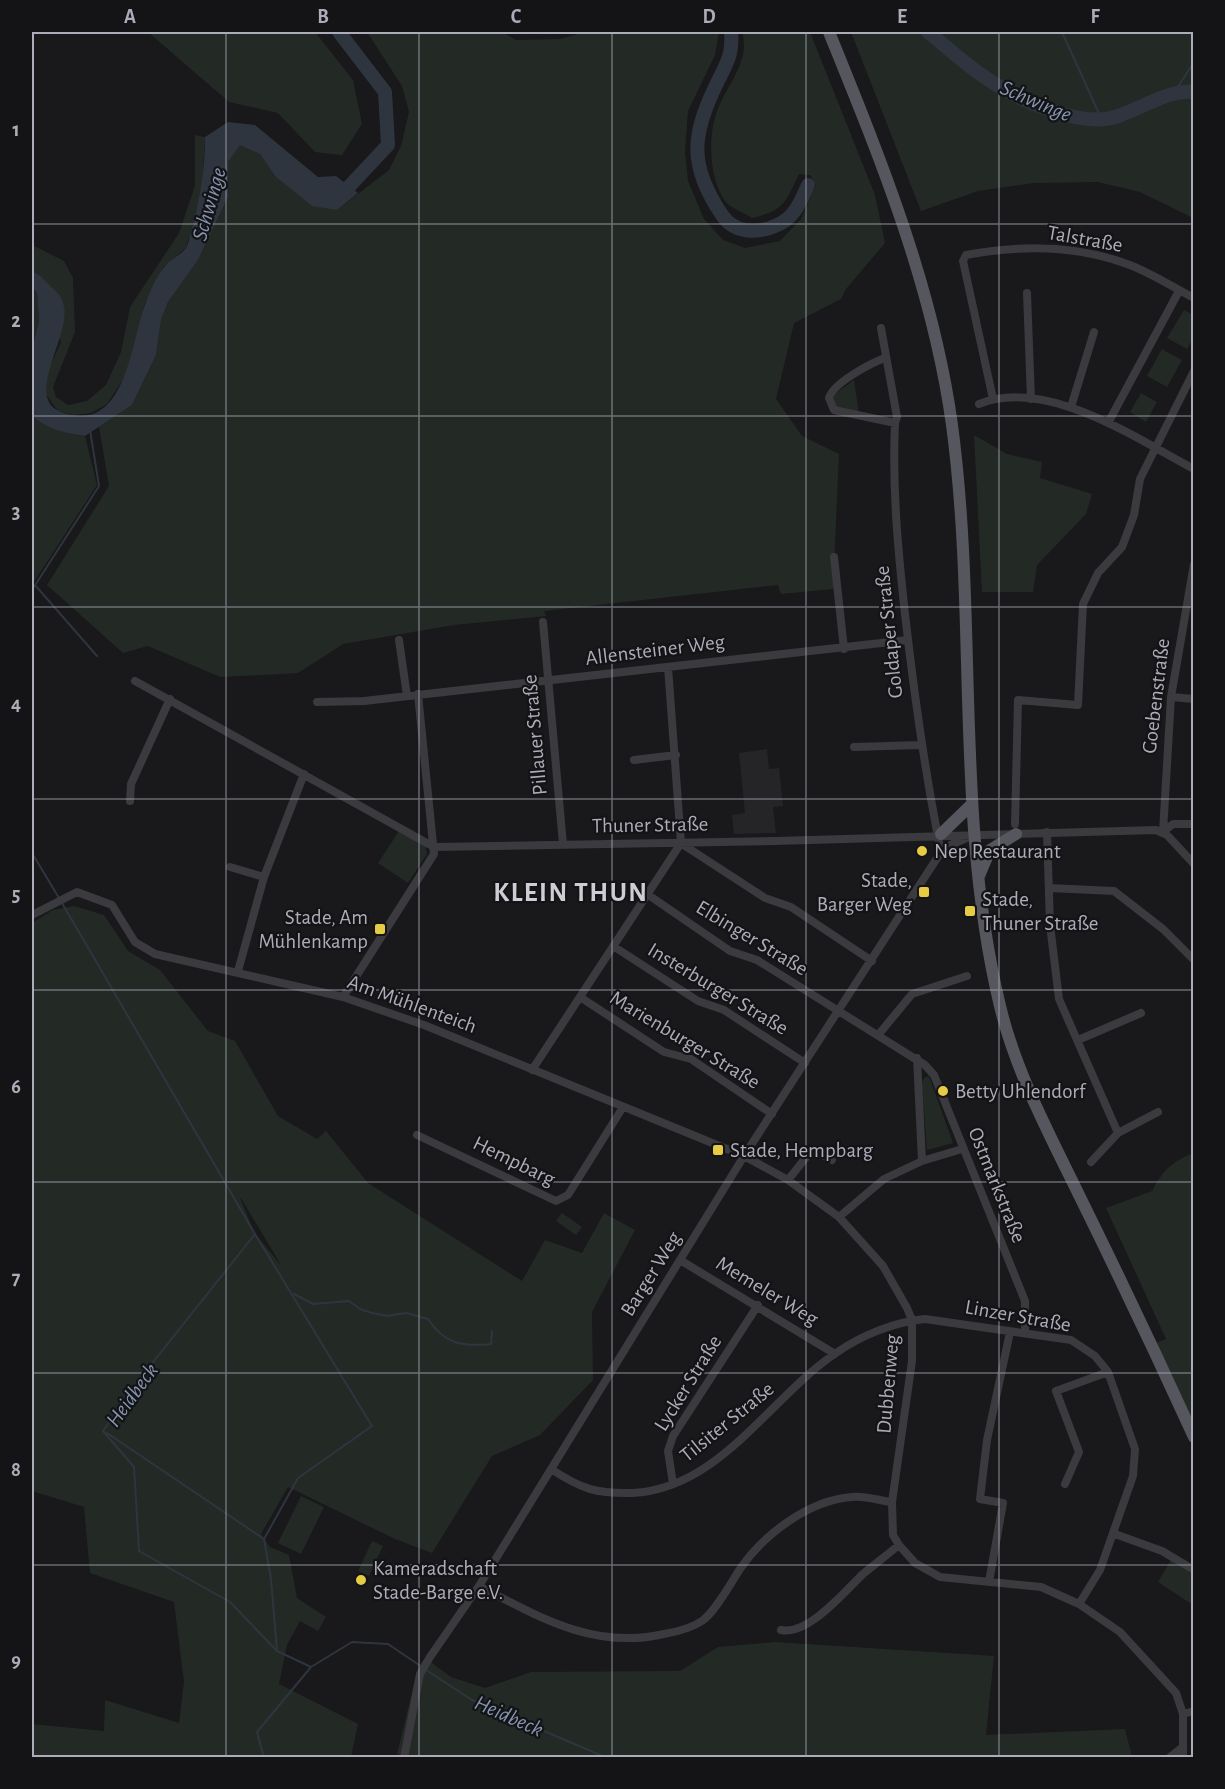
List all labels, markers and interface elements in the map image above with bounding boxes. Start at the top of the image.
text: A [124,7,136,27]
text: B [317,7,329,27]
text: C [511,7,522,27]
text: D [702,7,716,27]
text: E [897,7,907,27]
text: F [1090,7,1100,27]
water label: Schwinge [997,76,1075,126]
text: 1 [12,120,20,140]
water label: Schwinge [188,165,230,243]
street label: Talstraße [1046,222,1124,256]
text: 2 [11,311,21,331]
text: 3 [12,502,20,522]
street label: Goldaper Straße [872,565,906,699]
street label: Allensteiner Weg [584,631,727,669]
street label: Goebenstraße [1139,637,1173,755]
street label: Pillauer Straße [519,674,551,796]
text: 4 [11,694,21,714]
street label: Thuner Straße [592,813,708,837]
place label: Nep Restaurant [934,841,1061,862]
marker: Nep Restaurant [915,844,929,858]
place label: Stade, Barger Weg [817,870,913,915]
district label: KLEIN THUN [493,879,649,906]
text: 5 [12,885,20,905]
marker: Stade, Barger Weg [917,885,931,899]
place label: Stade, Thuner Straße [982,889,1098,934]
street label: Elbinger Straße [692,896,812,980]
marker: Stade, Thuner Straße [963,904,977,918]
place label: Stade, Am Mühlenkamp [258,907,368,952]
marker: Stade, Am Mühlenkamp [373,922,387,936]
street label: Insterburger Straße [644,939,792,1039]
street label: Am Mühlenteich [345,971,479,1037]
street label: Marienburger Straße [606,987,764,1093]
text: 6 [11,1077,21,1097]
place label: Betty Uhlendorf [955,1081,1087,1102]
marker: Betty Uhlendorf [936,1084,950,1098]
street label: Ostmarkstraße [964,1124,1030,1246]
street label: Hempbarg [470,1132,559,1190]
place label: Stade, Hempbarg [730,1140,874,1161]
marker: Stade, Hempbarg [711,1143,725,1157]
street label: Barger Weg [617,1227,686,1320]
street label: Memeler Weg [712,1252,822,1330]
text: 7 [12,1268,21,1288]
street label: Linzer Straße [963,1296,1073,1336]
street label: Lycker Straße [650,1331,726,1435]
street label: Dubbenweg [873,1333,903,1434]
water label: Heidbeck [102,1359,162,1431]
street label: Tilsiter Straße [676,1378,778,1466]
text: 8 [11,1460,21,1480]
place label: Kameradschaft Stade-Barge e.V. [373,1558,503,1603]
marker: Kameradschaft Stade-Barge e.V. [354,1573,368,1587]
text: 9 [11,1651,21,1671]
water label: Heidbeck [471,1691,547,1741]

